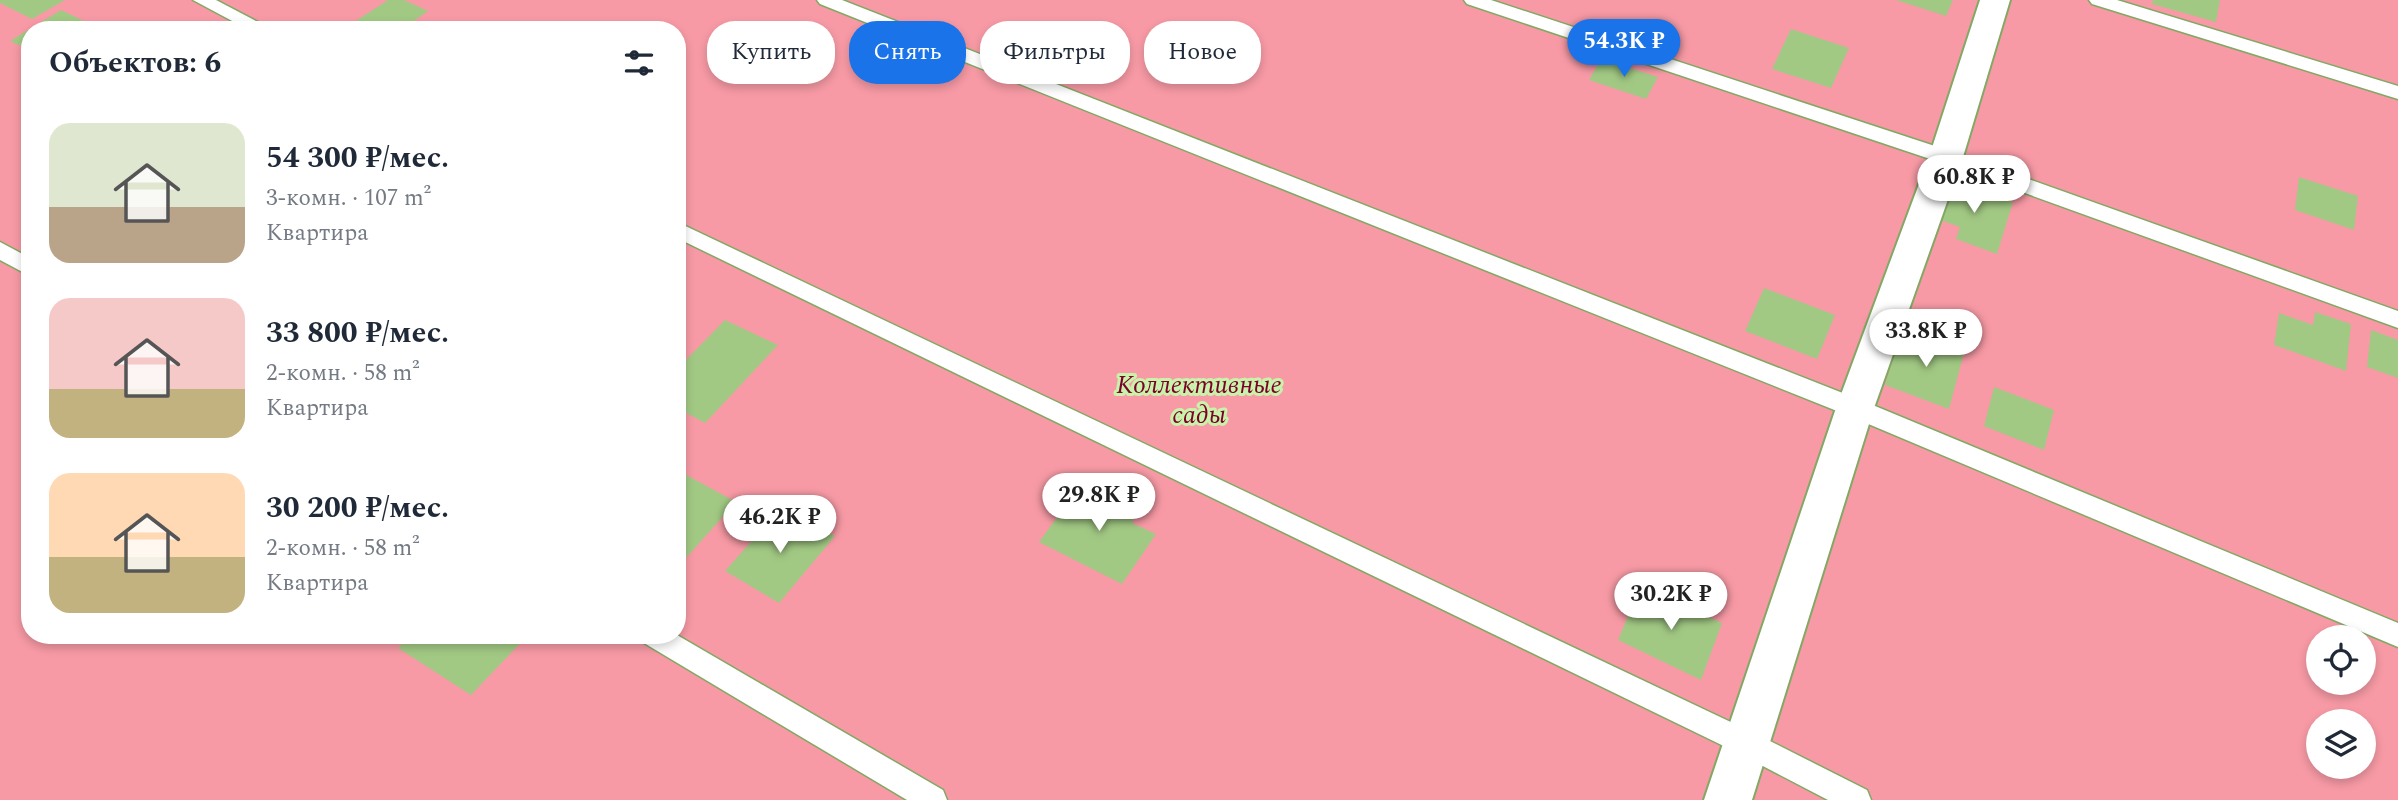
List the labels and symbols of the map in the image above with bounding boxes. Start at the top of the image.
pin: 54.3K ₽ [1559,20,1689,79]
pin: 60.8K ₽ [1909,156,2039,215]
pin: 33.8K ₽ [1861,310,1991,369]
park label: Коллективные сады [1116,365,1282,435]
pin: 29.8K ₽ [1034,474,1164,533]
pin: 46.2K ₽ [715,496,845,555]
pin: 30.2K ₽ [1606,572,1736,632]

